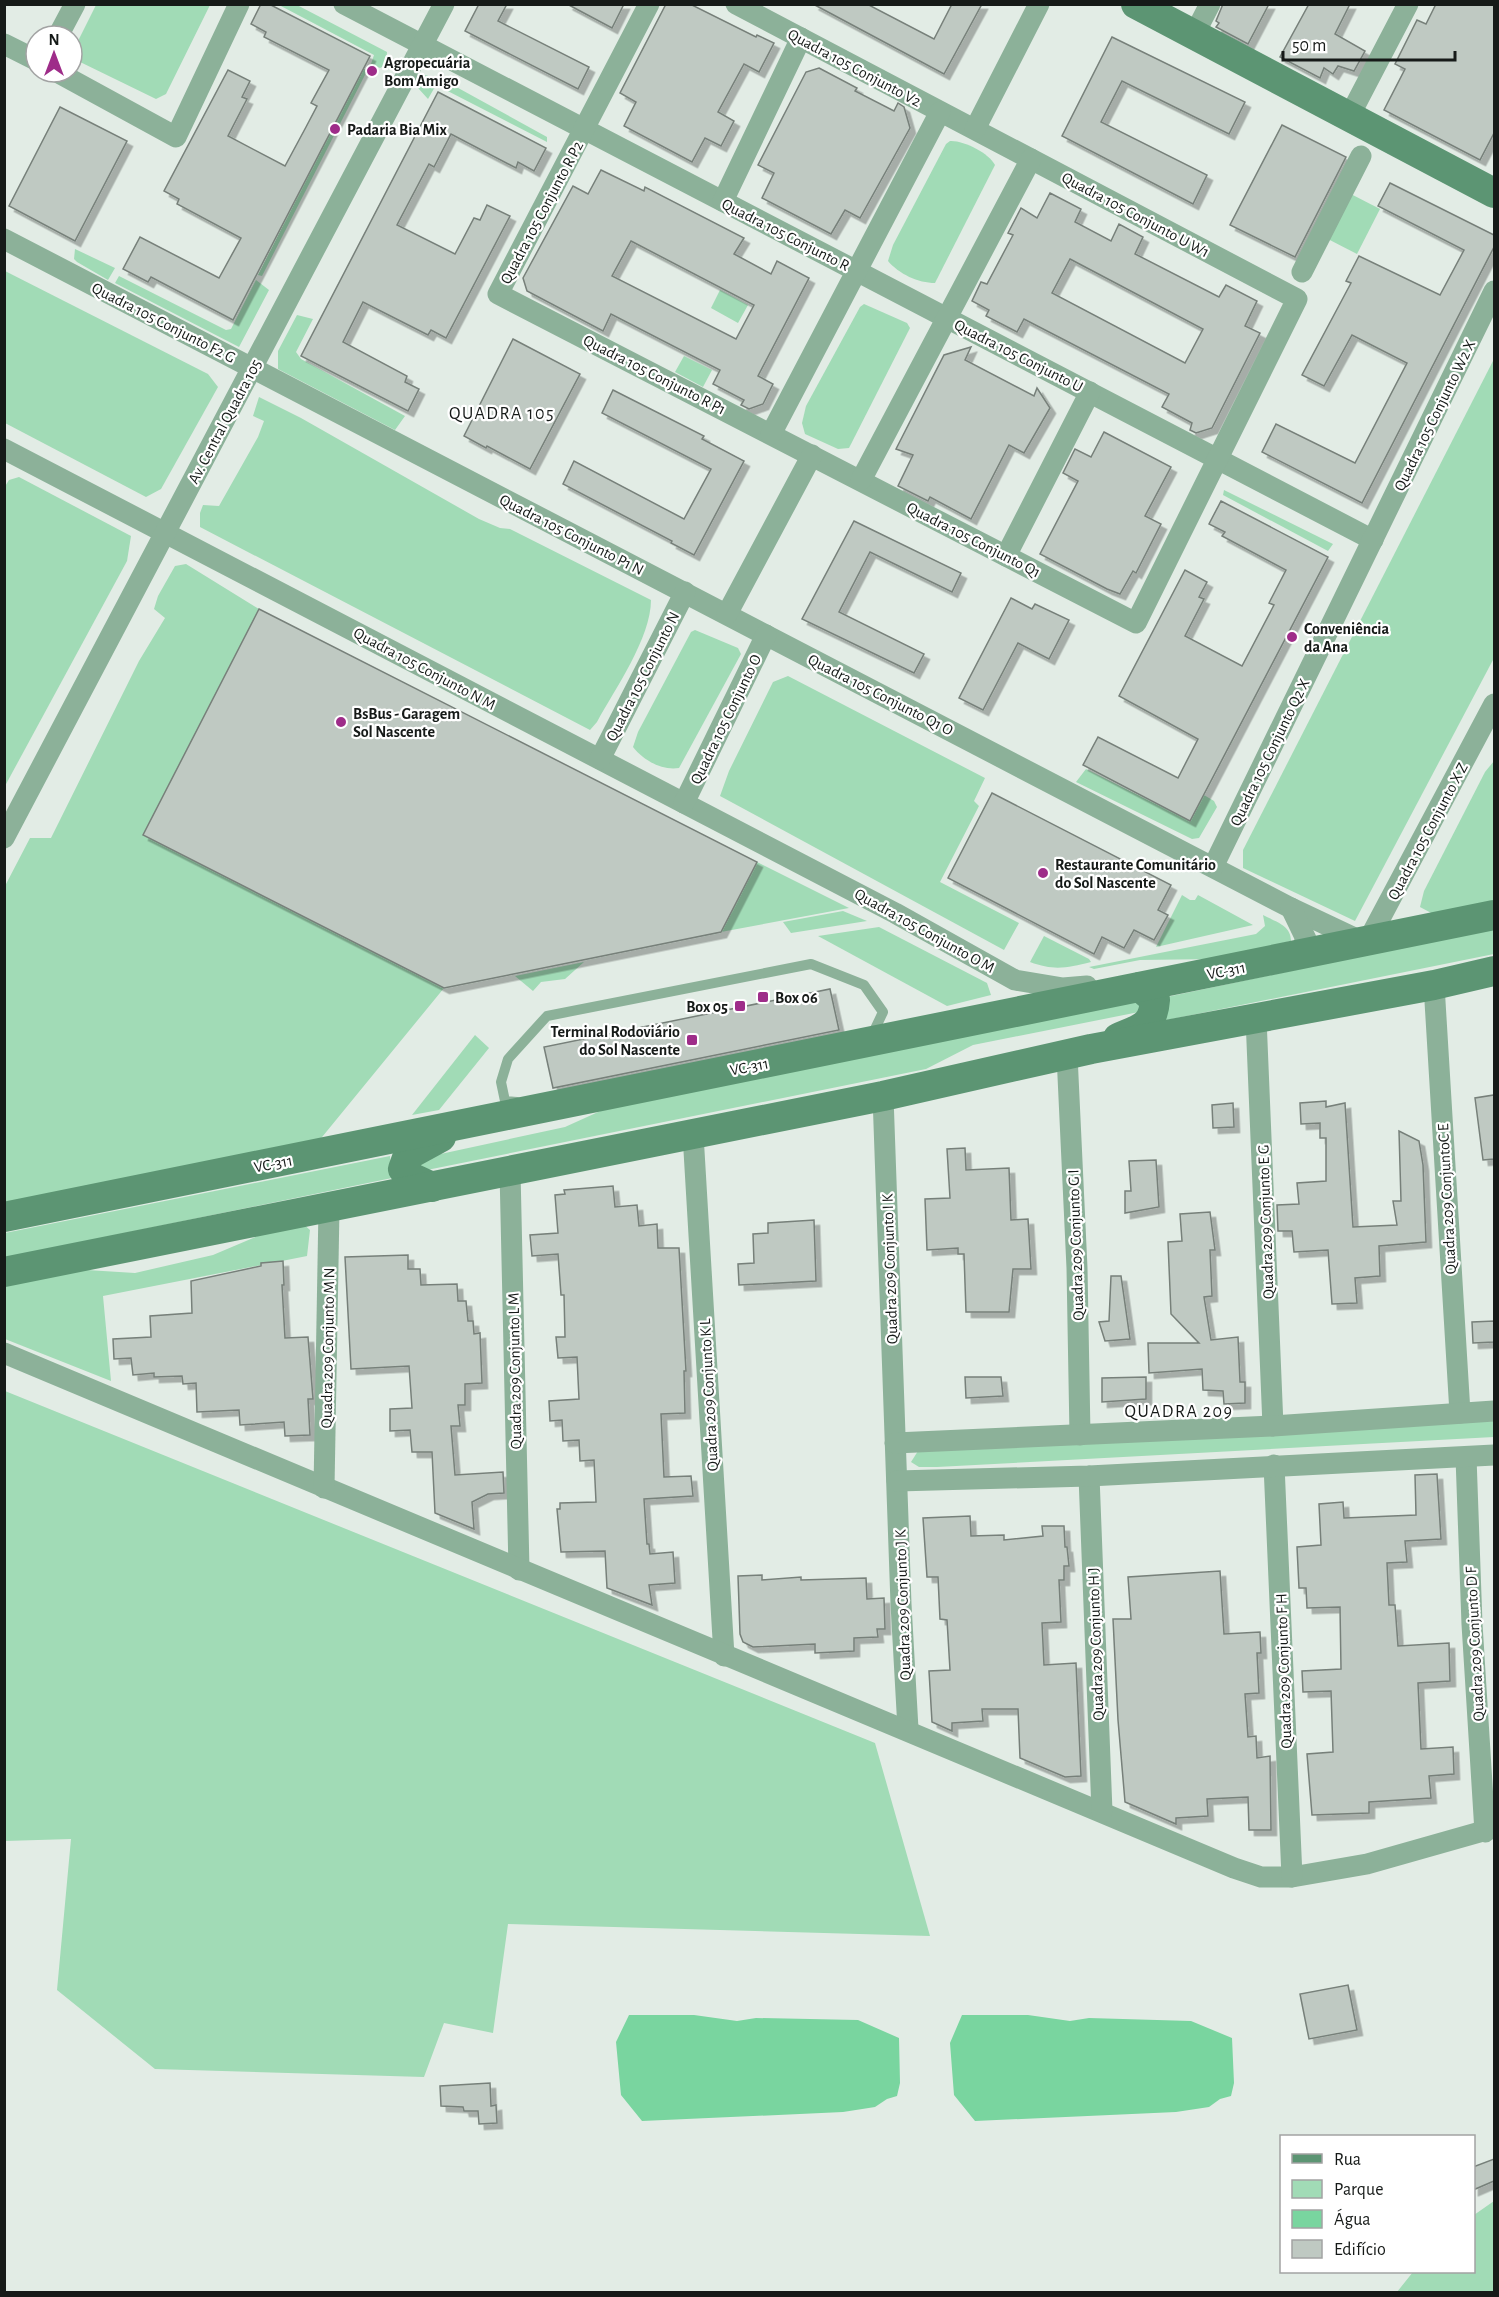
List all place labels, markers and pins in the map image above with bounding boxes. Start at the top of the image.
place label: Agropecuária Bom Amigo [384,55,471,89]
marker: Agropecuária Bom Amigo [365,64,379,78]
marker: Padaria Bia Mix [328,122,342,136]
place label: Padaria Bia Mix [347,122,448,138]
place label: Conveniência da Ana [1304,621,1390,655]
marker: Conveniência da Ana [1285,630,1299,644]
place label: BsBus - Garagem Sol Nascente [353,706,460,740]
marker: BsBus - Garagem Sol Nascente [334,715,348,729]
place label: Restaurante Comunitário do Sol Nascente [1055,857,1216,891]
marker: Restaurante Comunitário do Sol Nascente [1036,866,1050,880]
marker: Box 06 [756,990,770,1004]
place label: Box 06 [775,990,818,1006]
place label: Box 05 [686,999,728,1015]
marker: Box 05 [733,999,747,1013]
place label: Terminal Rodoviário do Sol Nascente [550,1024,680,1058]
marker: Terminal Rodoviário do Sol Nascente [685,1033,699,1047]

